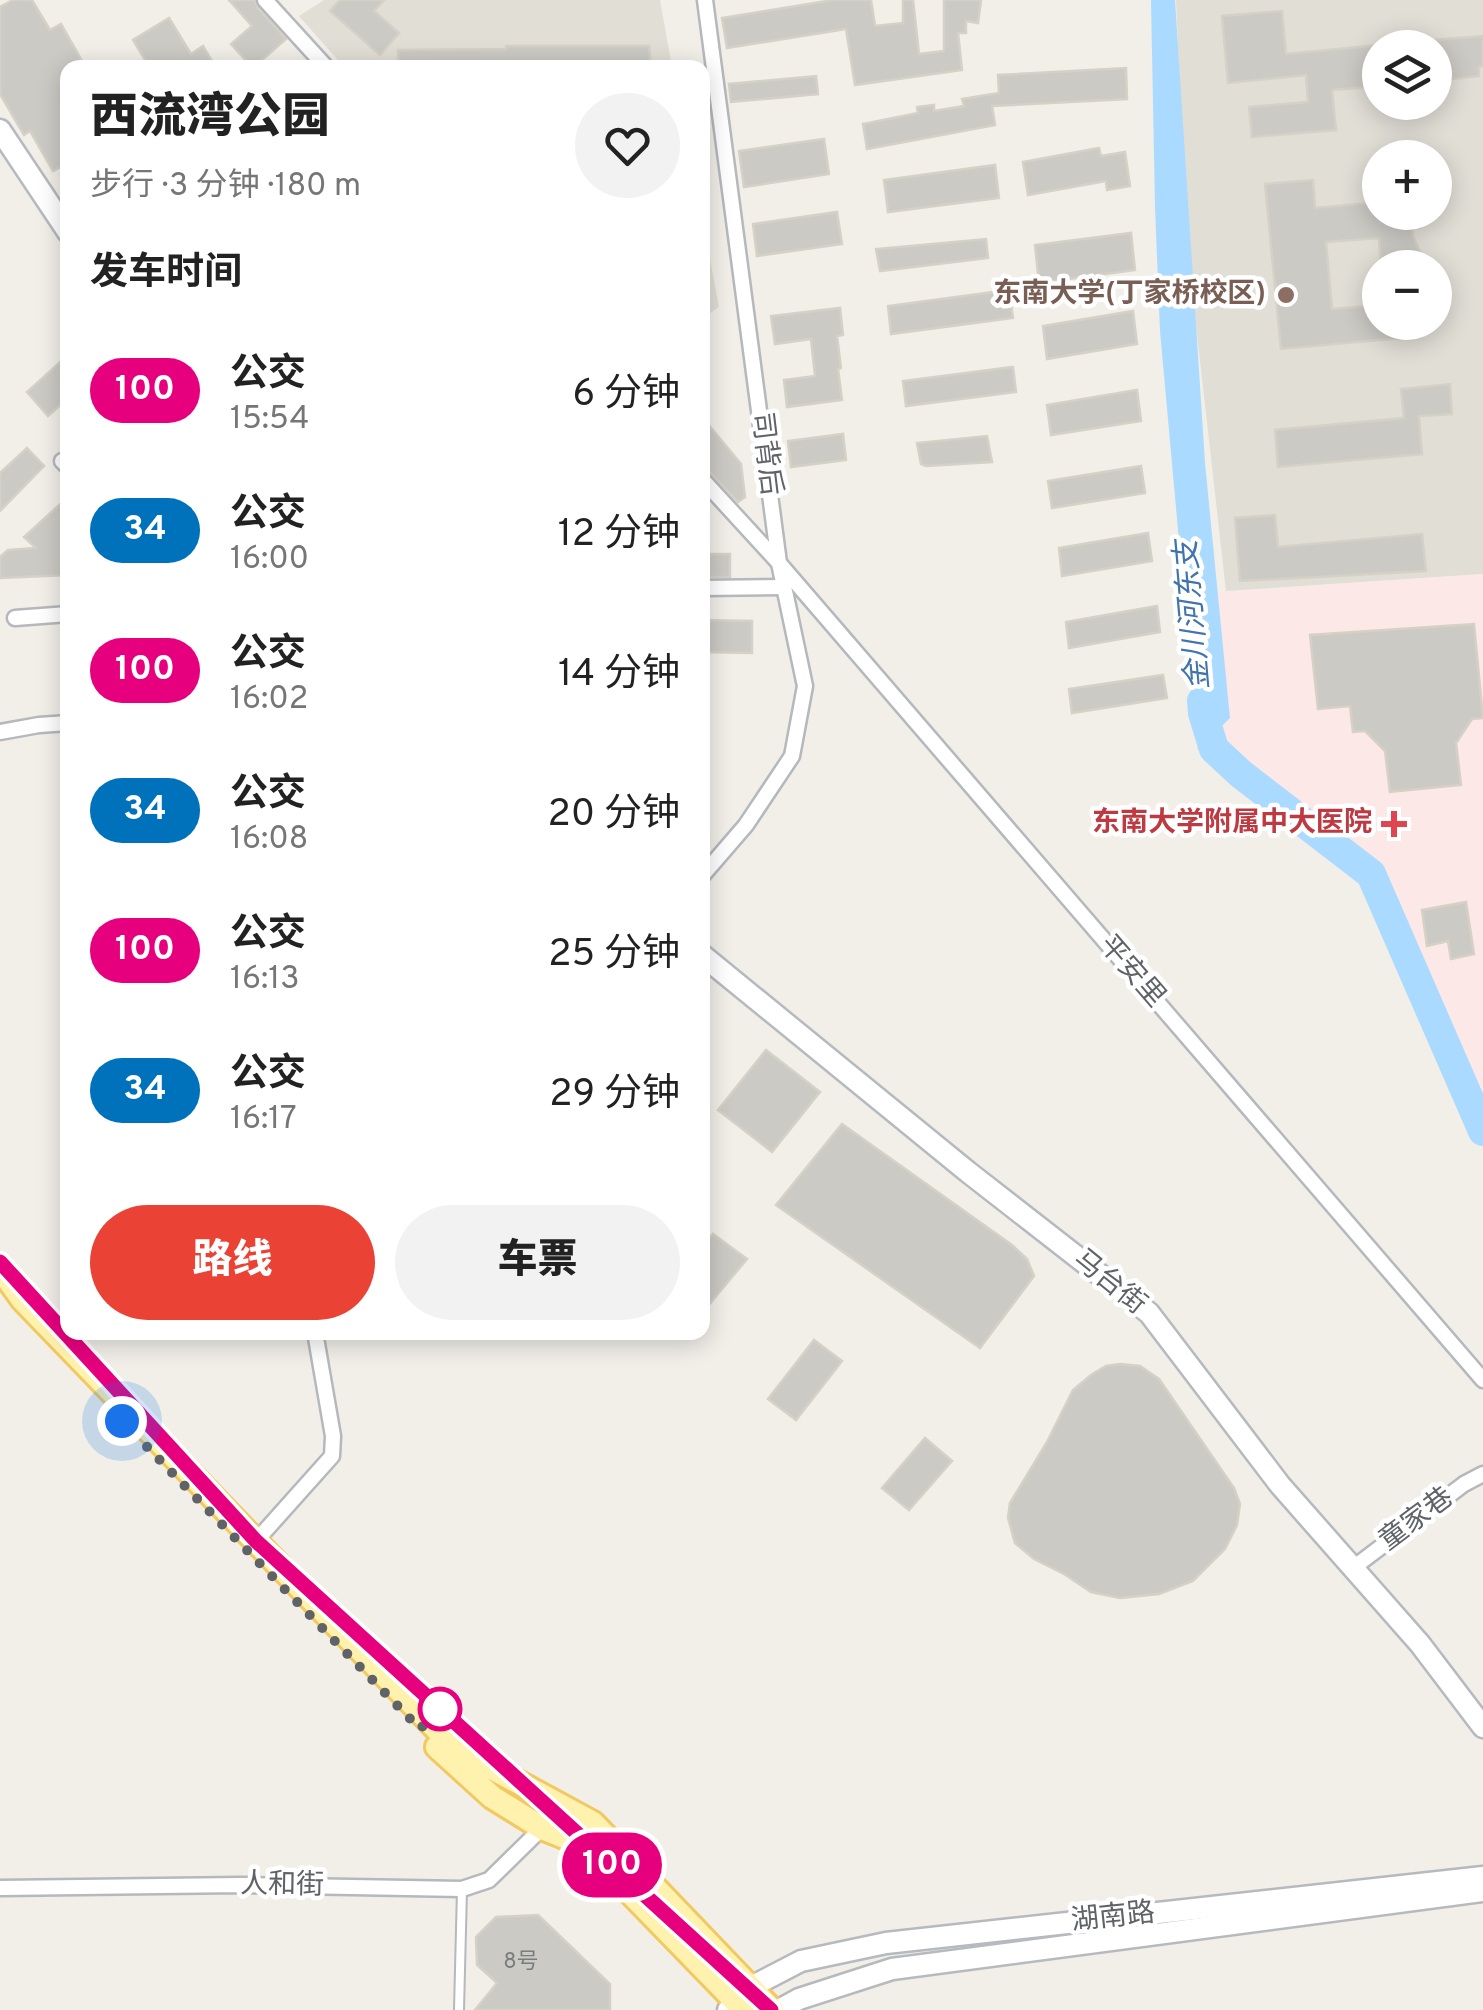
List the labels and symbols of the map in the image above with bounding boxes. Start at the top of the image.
place label: 东南大学(丁家桥校区) [993,277,1266,313]
marker: 东南大学(丁家桥校区) [1275,284,1297,306]
street label: 司背后 [742,410,788,498]
water label: 金川河东支 [1169,536,1219,691]
place label: 东南大学附属中大医院 [1092,806,1372,842]
marker: 东南大学附属中大医院 [1381,811,1407,837]
street label: 平安里 [1090,928,1172,1016]
street label: 马台街 [1065,1243,1153,1323]
your location [97,1396,147,1446]
street label: 童家巷 [1373,1480,1461,1560]
unlabelled marker [419,1688,461,1730]
line badge: 100 [554,1832,670,1898]
street label: 人和街 [240,1867,324,1905]
street label: 湖南路 [1069,1896,1157,1940]
house number: 8号 [503,1949,539,1976]

